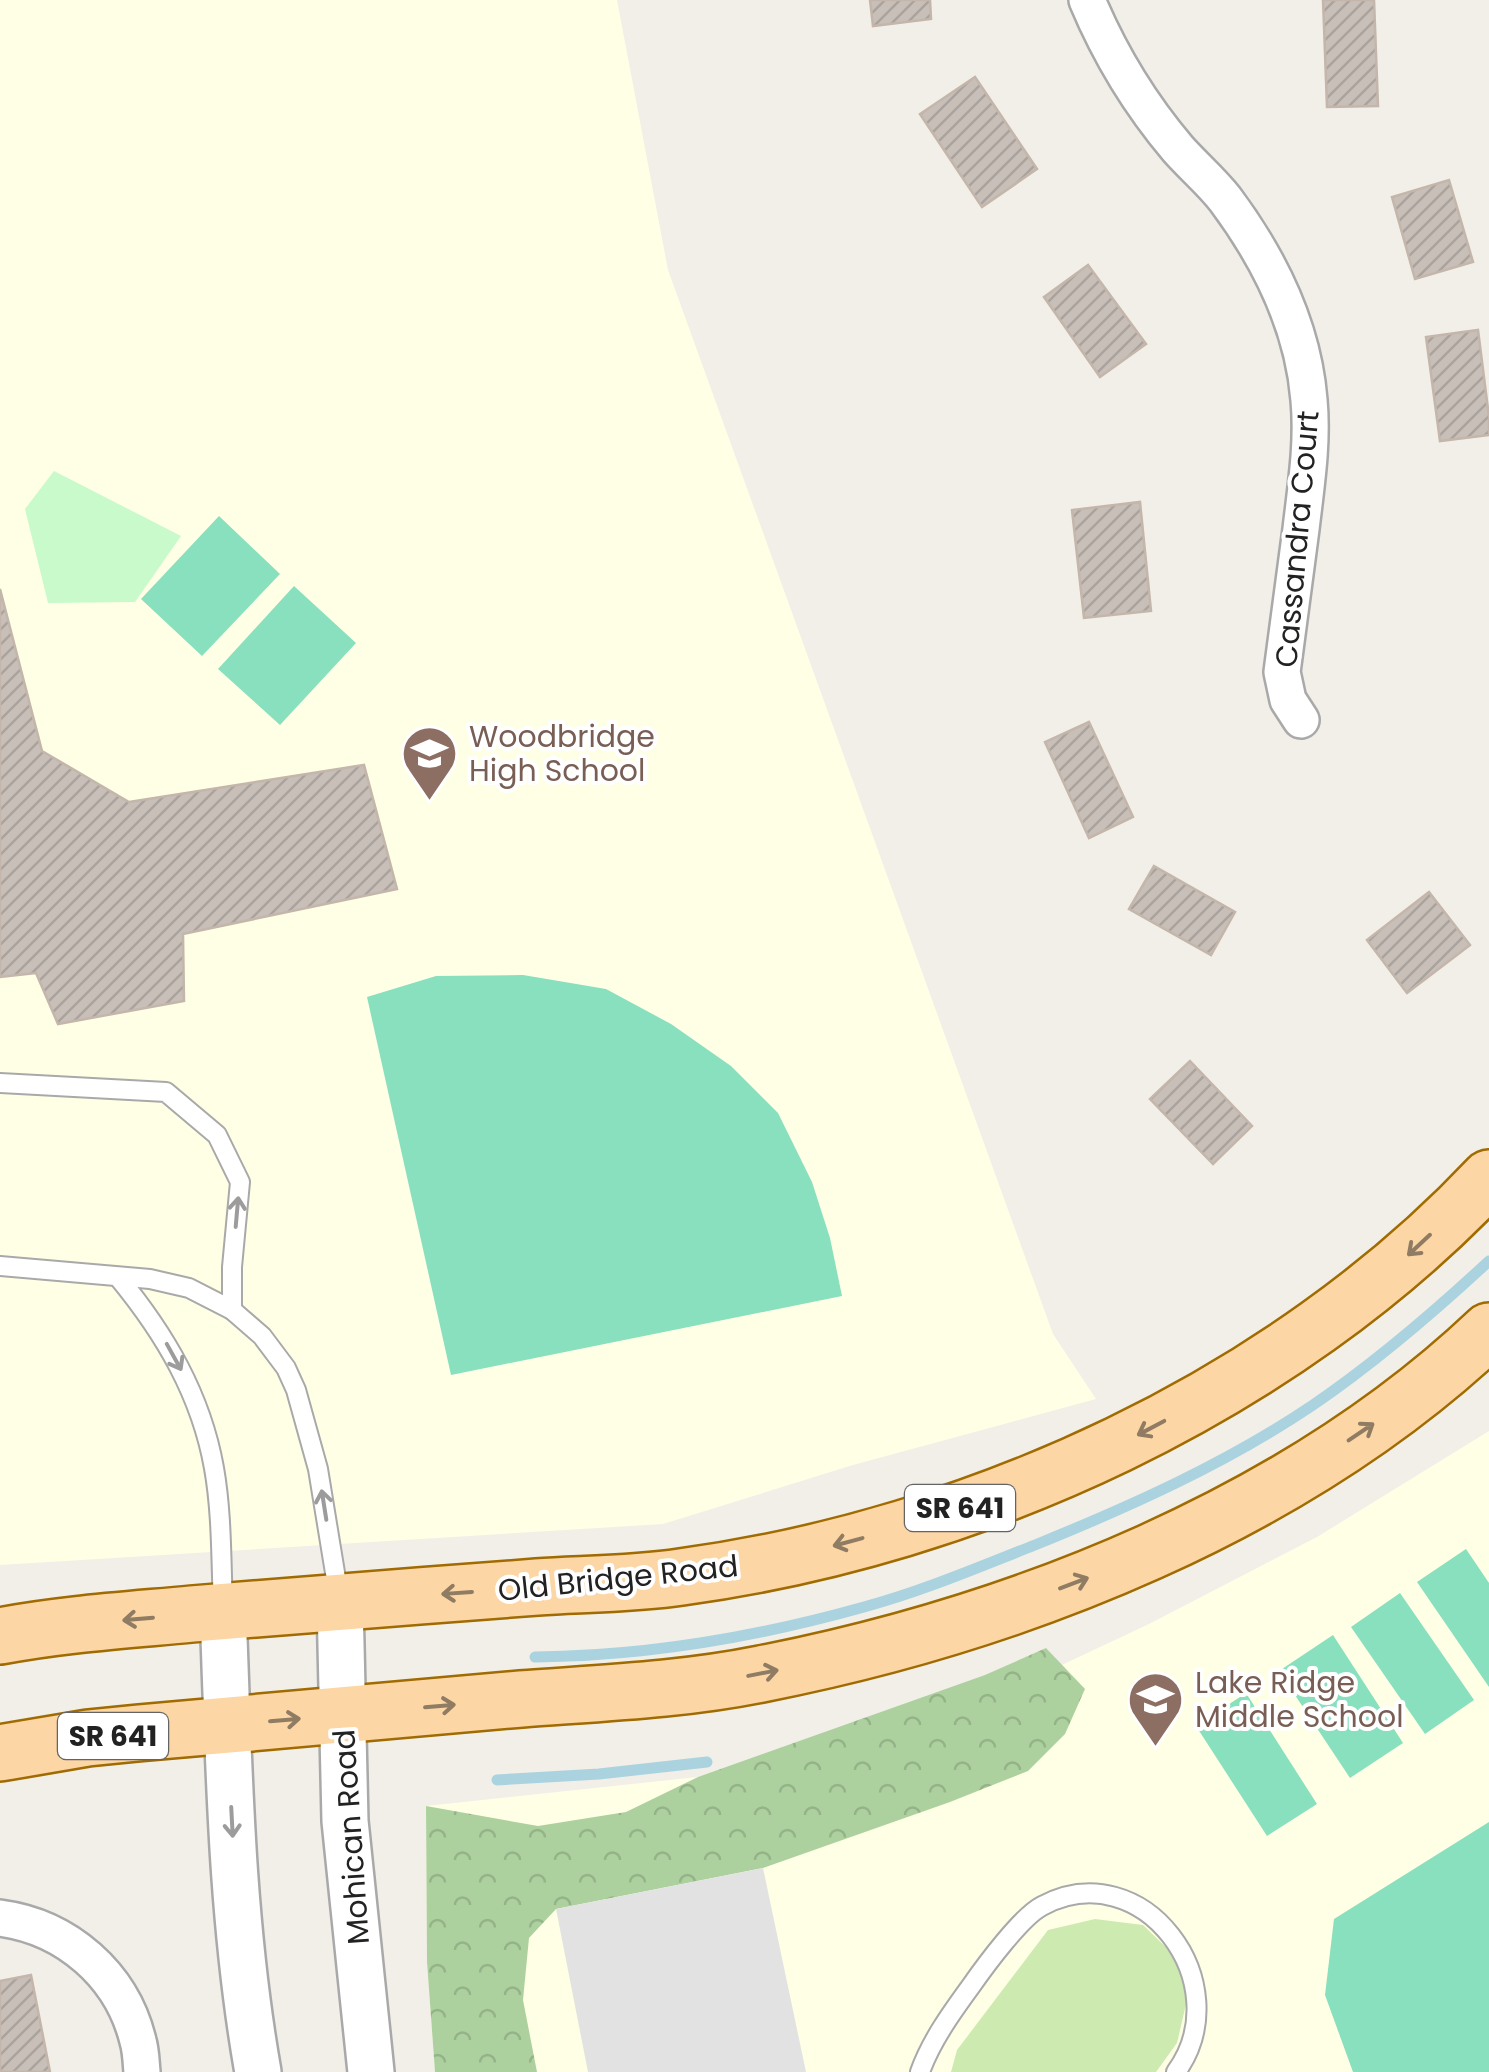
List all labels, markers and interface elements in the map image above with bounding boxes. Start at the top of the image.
street label: Cassandra Court [1264,409,1330,669]
place label: Woodbridge High School [469,715,655,792]
school or university icon: Woodbridge High School [400,723,460,802]
one-way arrow [227,1197,246,1229]
one-way arrow [1407,1233,1432,1256]
one-way arrow [164,1342,184,1372]
one-way arrow [1137,1419,1167,1438]
one-way arrow [1347,1422,1375,1443]
road number: SR 641 [905,1485,1015,1531]
one-way arrow [314,1489,332,1522]
one-way arrow [833,1534,864,1553]
street label: Old Bridge Road [496,1544,740,1612]
one-way arrow [1059,1572,1089,1590]
one-way arrow [442,1584,474,1603]
one-way arrow [123,1610,155,1629]
place label: Lake Ridge Middle School [1195,1661,1404,1738]
one-way arrow [746,1663,779,1682]
school or university icon: Lake Ridge Middle School [1126,1669,1186,1748]
one-way arrow [423,1697,455,1716]
one-way arrow [268,1711,300,1730]
road number: SR 641 [58,1713,168,1759]
street label: Mohican Road [322,1728,380,1946]
one-way arrow [222,1806,241,1838]

